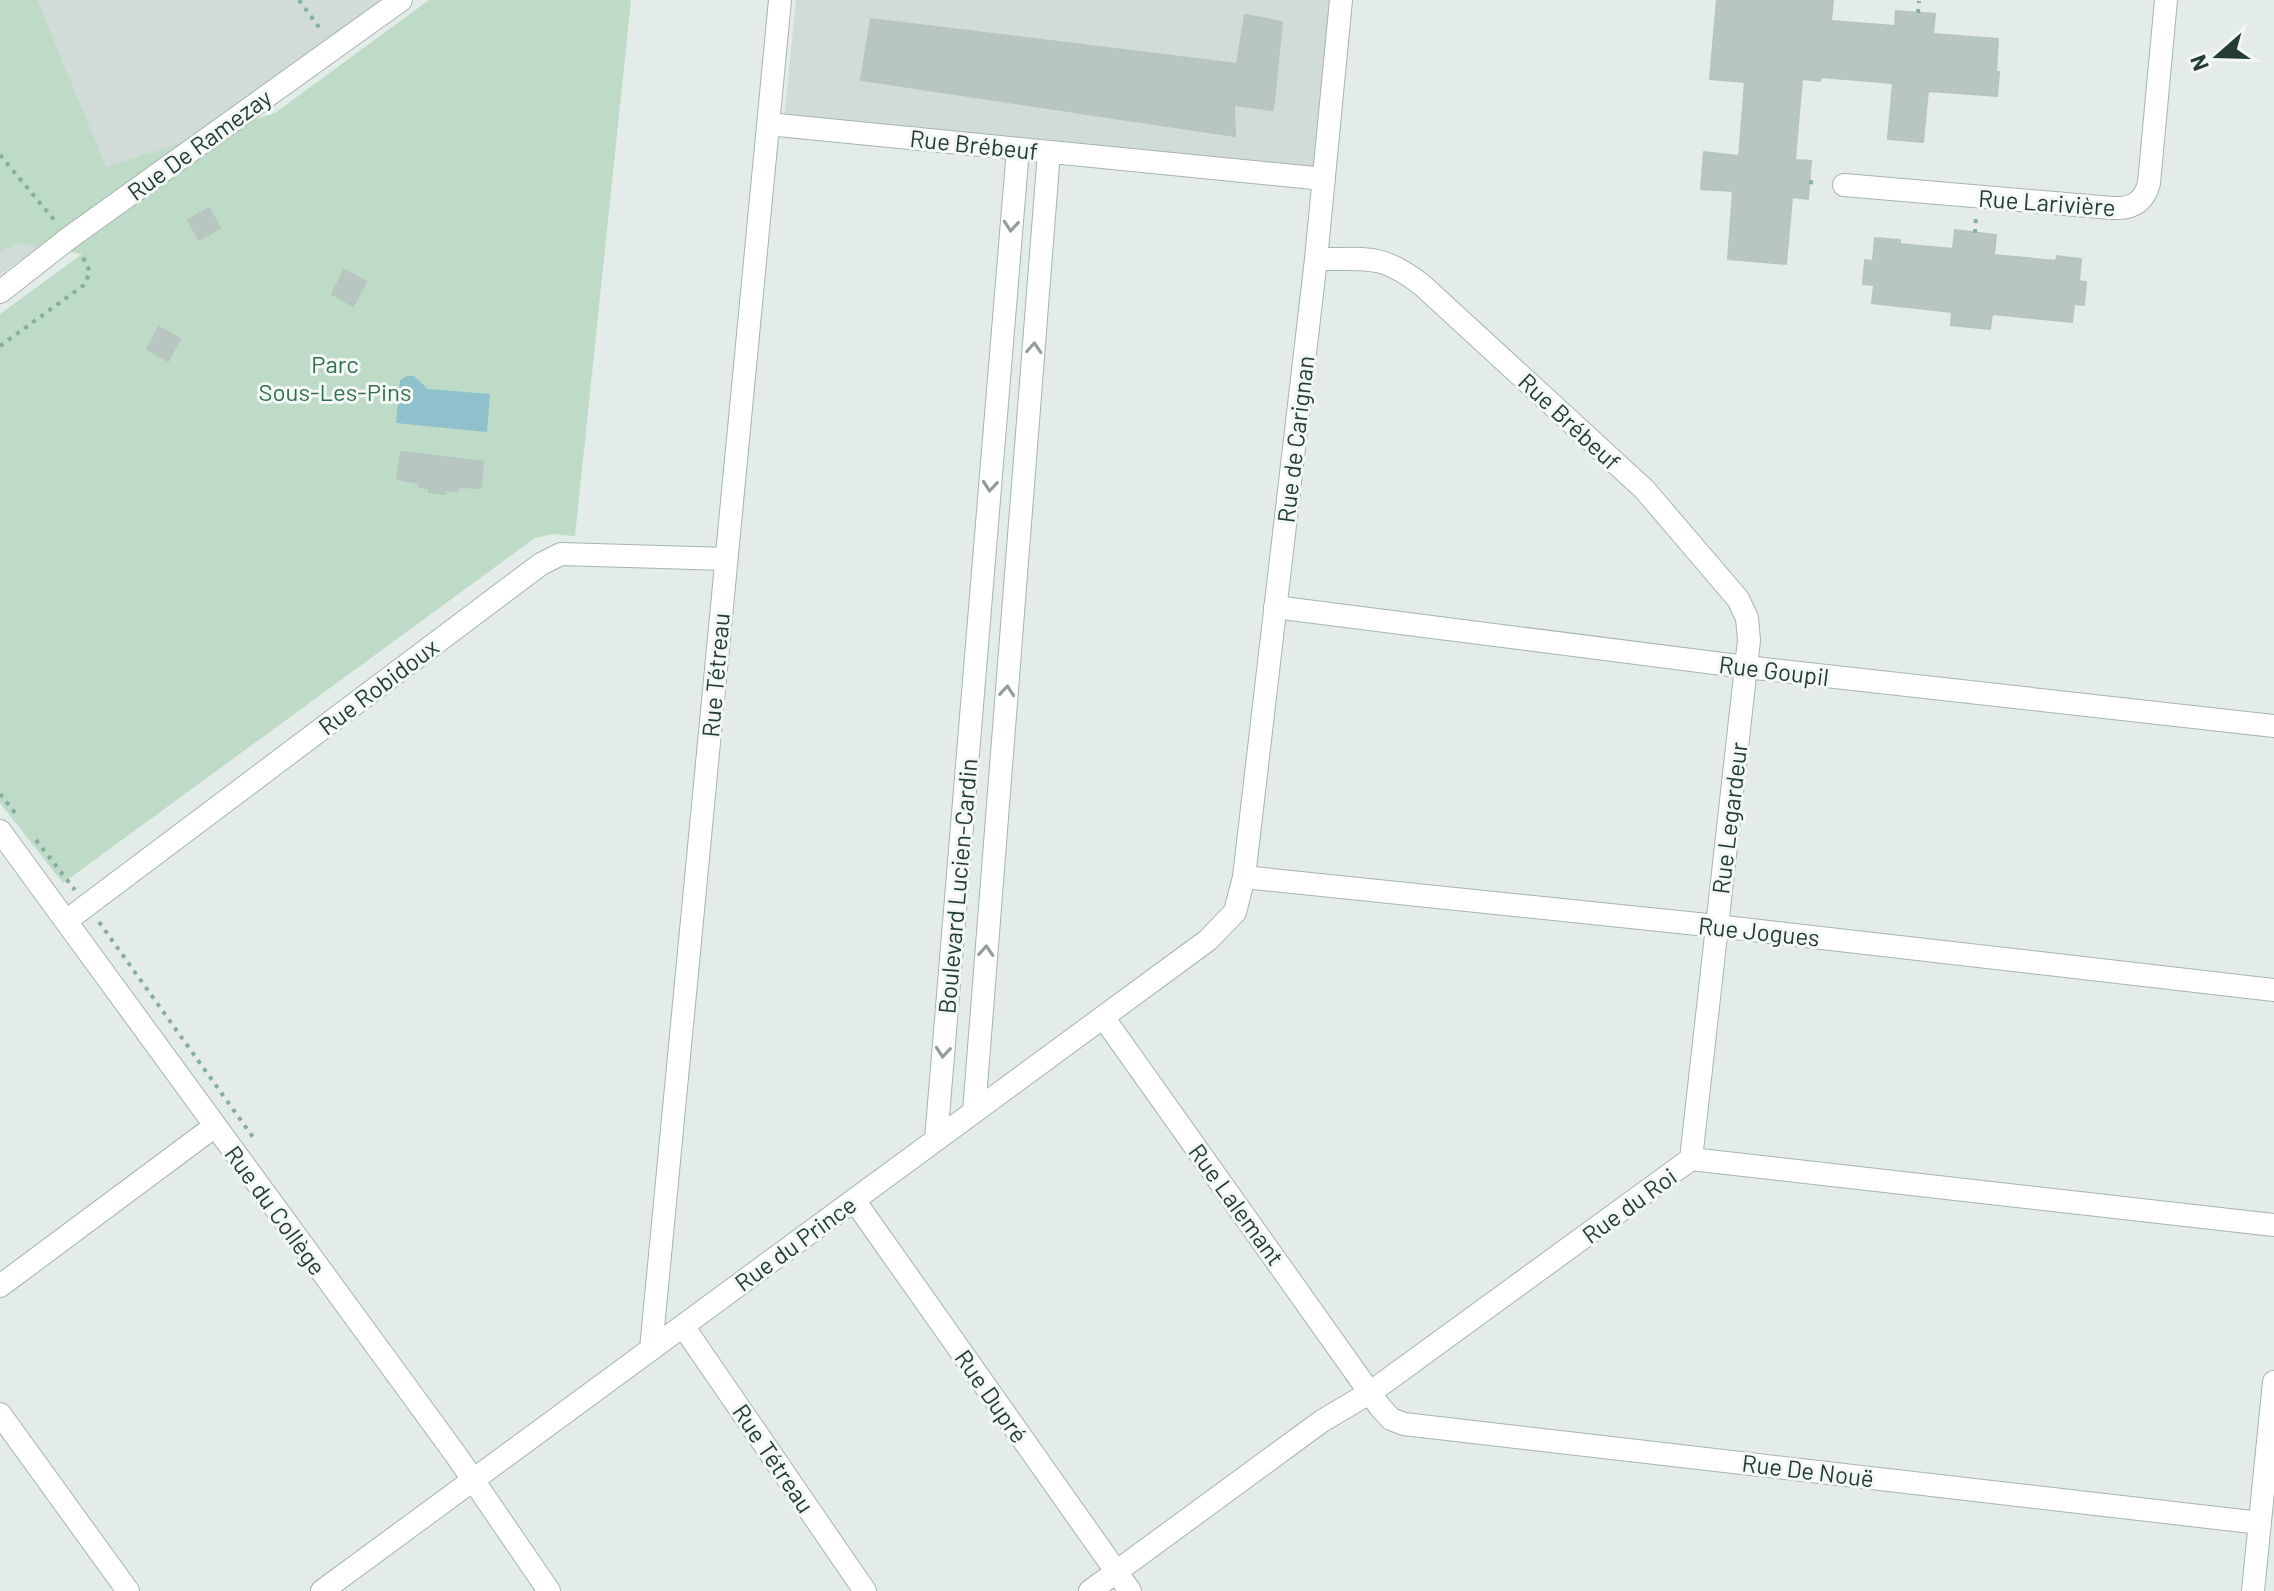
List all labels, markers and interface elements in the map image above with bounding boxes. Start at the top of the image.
north arrow [2178,16,2258,96]
text: N [2184,52,2213,75]
street label: Rue De Ramezay [121,82,277,206]
street label: Rue Brébeuf [908,123,1040,165]
street label: Rue Larivière [1977,183,2117,221]
one-way arrow [1003,220,1020,233]
one-way arrow [1025,341,1042,354]
park label: Parc Sous-Les-Pins [259,349,411,406]
street label: Rue de Carignan [1270,354,1320,524]
street label: Rue Brébeuf [1513,366,1627,476]
one-way arrow [982,480,999,493]
street label: Rue Tétreau [695,612,735,738]
street label: Rue Robidoux [312,632,444,740]
street label: Rue Goupil [1717,649,1831,691]
one-way arrow [998,684,1015,697]
street label: Rue Legardeur [1705,740,1753,896]
street label: Boulevard Lucien-Cardin [931,757,983,1015]
street label: Rue Jogues [1697,910,1821,952]
one-way arrow [977,944,994,957]
one-way arrow [935,1046,952,1059]
street label: Rue Lalemant [1183,1138,1291,1270]
street label: Rue du Collège [219,1140,333,1280]
street label: Rue du Roi [1576,1161,1682,1249]
street label: Rue du Prince [729,1189,861,1297]
street label: Rue Dupré [949,1344,1035,1448]
street label: Rue Tétreau [727,1398,821,1518]
street label: Rue De Nouë [1740,1448,1876,1492]

